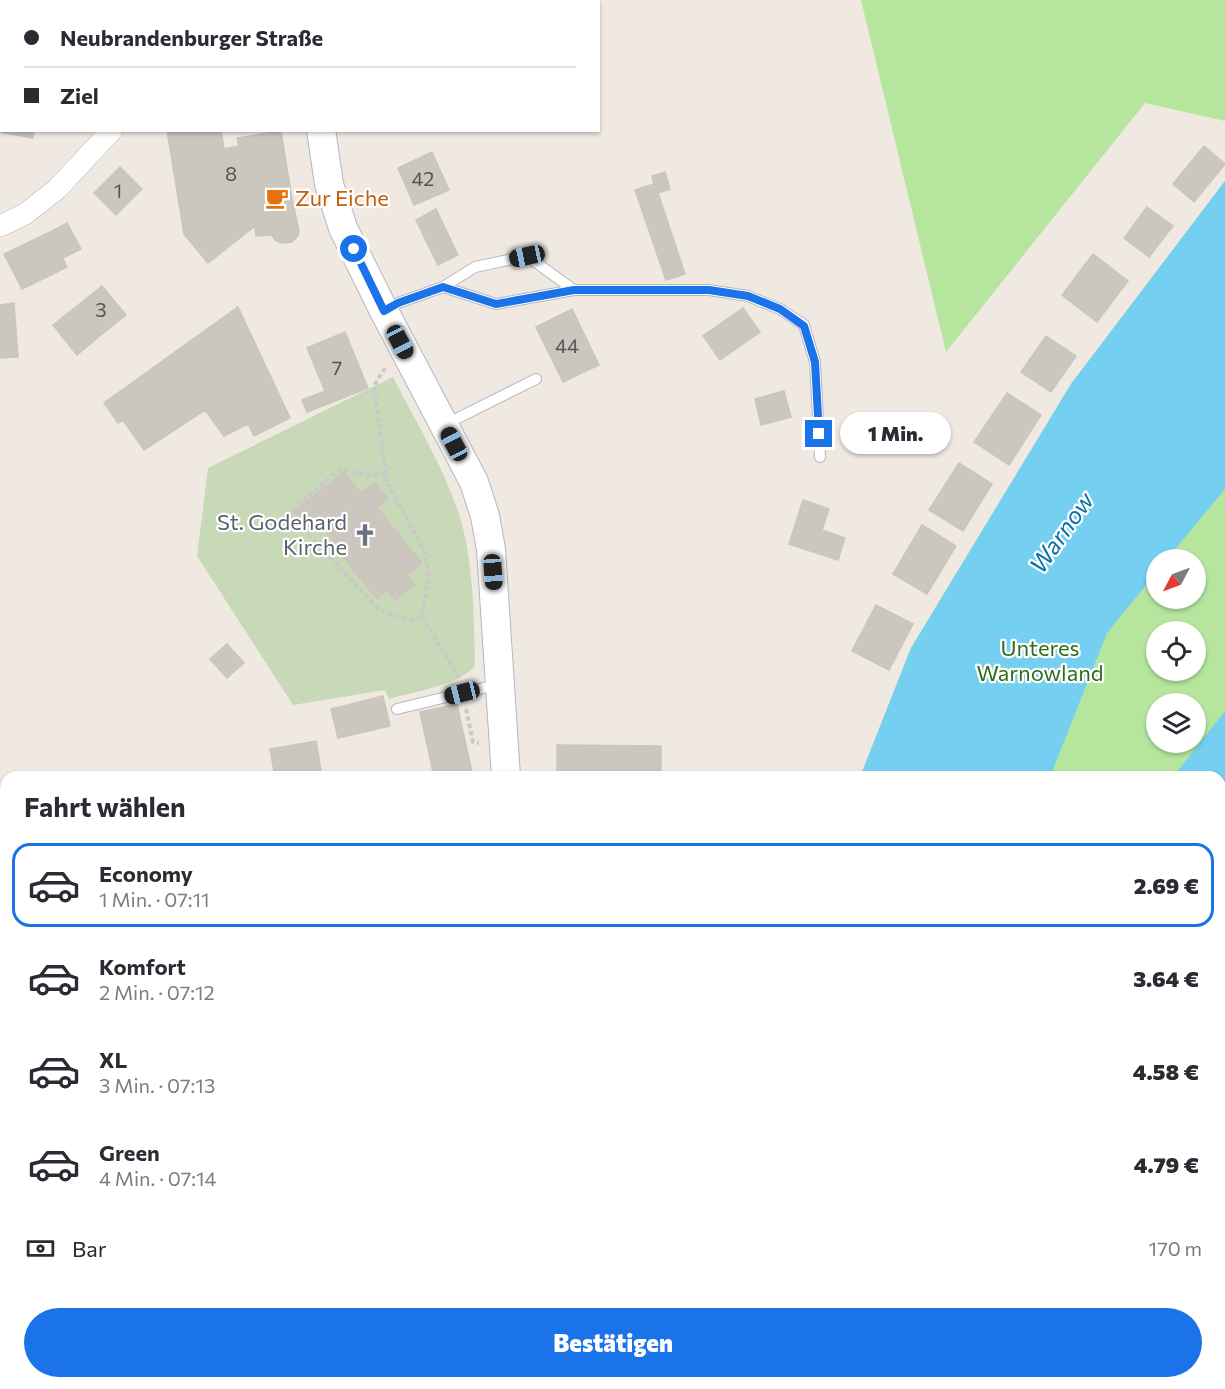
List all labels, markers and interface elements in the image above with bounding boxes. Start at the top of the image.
text: Neubrandenburger Straße [60,24,323,51]
text: Ziel [60,82,99,109]
house number: 8 [225,161,237,185]
house number: 42 [412,166,434,190]
house number: 1 [114,178,122,202]
place label: Zur Eiche [295,184,389,211]
cafe icon: Zur Eiche [264,185,290,211]
route start [340,235,367,262]
car [508,243,546,269]
house number: 3 [95,297,107,321]
car [384,322,416,362]
house number: 44 [555,333,579,357]
house number: 7 [332,355,342,379]
callout: 1 Min. [840,413,951,455]
route end [805,420,832,447]
text: 1 Min. [868,421,923,445]
car [438,424,470,464]
water label: Warnow [1023,486,1099,578]
place label: St. Godehard Kirche [217,508,347,560]
church icon: St. Godehard Kirche [352,522,378,548]
north arrow [1146,549,1206,609]
map controls [1146,549,1206,753]
car [483,553,503,591]
button: locate [1146,621,1206,681]
park label: Unteres Warnowland [977,634,1103,686]
car [442,680,482,706]
button: layers [1146,693,1206,753]
text: Fahrt wählen [24,790,186,823]
icon: car [27,858,81,912]
text: Economy [99,860,193,887]
text: 2.69 € [1134,872,1199,899]
text: 1 Min. · 07:11 [99,887,210,911]
icon: car [27,951,81,1005]
text: Komfort [99,953,186,980]
text: 3.64 € [1133,965,1199,992]
text: 2 Min. · 07:12 [99,980,215,1004]
icon: car [27,1044,81,1098]
text: XL [99,1046,127,1073]
text: 4.58 € [1133,1058,1199,1085]
text: 3 Min. · 07:13 [99,1073,215,1097]
icon: car [27,1137,81,1191]
text: Green [99,1139,160,1166]
text: 4.79 € [1134,1151,1199,1178]
text: 4 Min. · 07:14 [99,1166,216,1190]
icon: cash [24,1232,57,1265]
text: Bar [72,1235,107,1262]
text: 170 m [1149,1236,1202,1260]
button: Bestätigen [24,1308,1202,1377]

